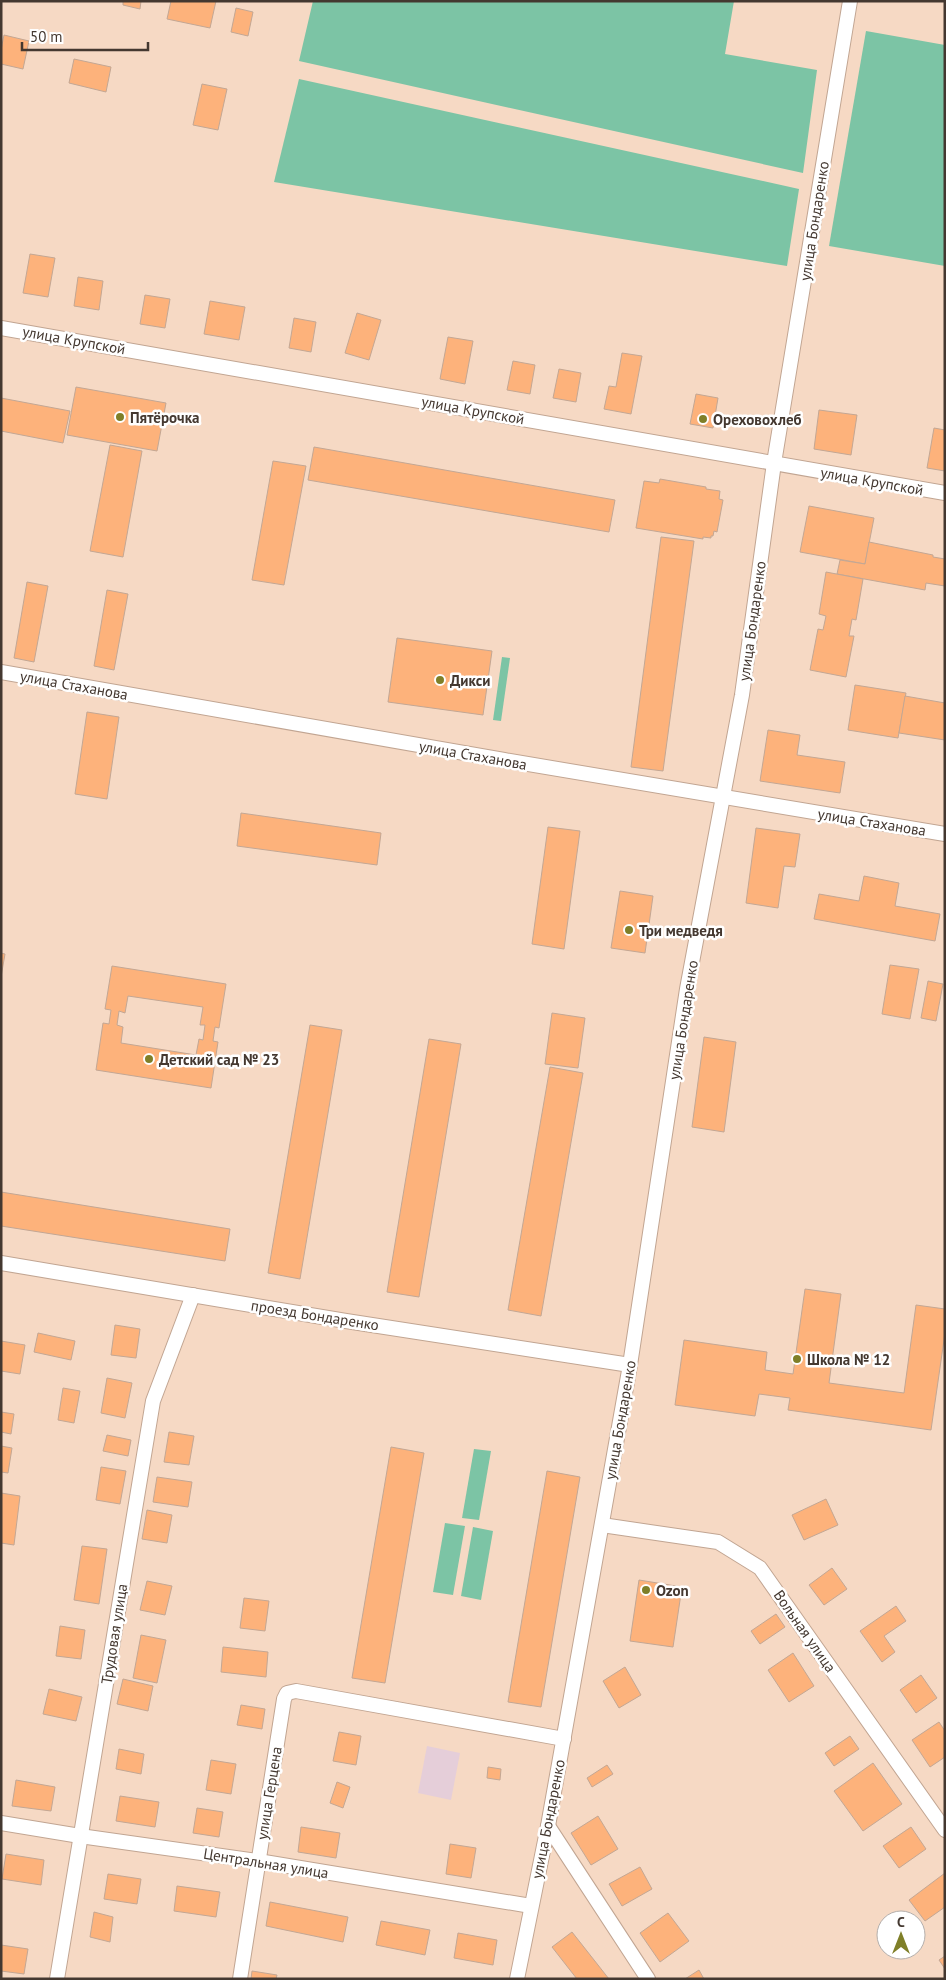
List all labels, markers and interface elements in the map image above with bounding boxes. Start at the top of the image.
scale bar [22,20,149,52]
text: 50 m [30,27,63,46]
street label: улица Бондаренко [795,160,833,282]
street label: улица Крупской [21,322,127,358]
street label: улица Крупской [420,392,526,428]
place label: Пятёрочка [130,408,199,427]
place label: Ореховохлеб [713,410,802,429]
marker: Пятёрочка [114,411,126,423]
marker: Ореховохлеб [697,413,709,425]
street label: улица Крупской [819,463,925,499]
street label: улица Бондаренко [734,560,770,682]
street label: улица Стаханова [18,666,130,704]
place label: Дикси [450,671,490,690]
marker: Дикси [434,674,446,686]
street label: улица Стаханова [417,736,529,774]
street label: улица Стаханова [816,804,928,840]
place label: Три медведя [639,921,723,940]
marker: Три медведя [623,924,635,936]
street label: улица Бондаренко [664,959,702,1081]
place label: Детский сад № 23 [159,1050,279,1069]
marker: Детский сад № 23 [143,1053,155,1065]
street label: проезд Бондаренко [250,1295,380,1335]
place label: Школа № 12 [807,1350,890,1369]
marker: Школа № 12 [791,1353,803,1365]
street label: улица Бондаренко [600,1359,640,1481]
place label: Ozon [656,1581,689,1600]
street label: Трудовая улица [97,1582,131,1686]
marker: Ozon [640,1584,652,1596]
street label: Вольная улица [770,1586,840,1676]
street label: улица Герцена [252,1745,286,1841]
street label: улица Бондаренко [527,1758,569,1880]
street label: Центральная улица [202,1844,330,1882]
north arrow [876,1910,926,1960]
text: С [897,1913,905,1931]

